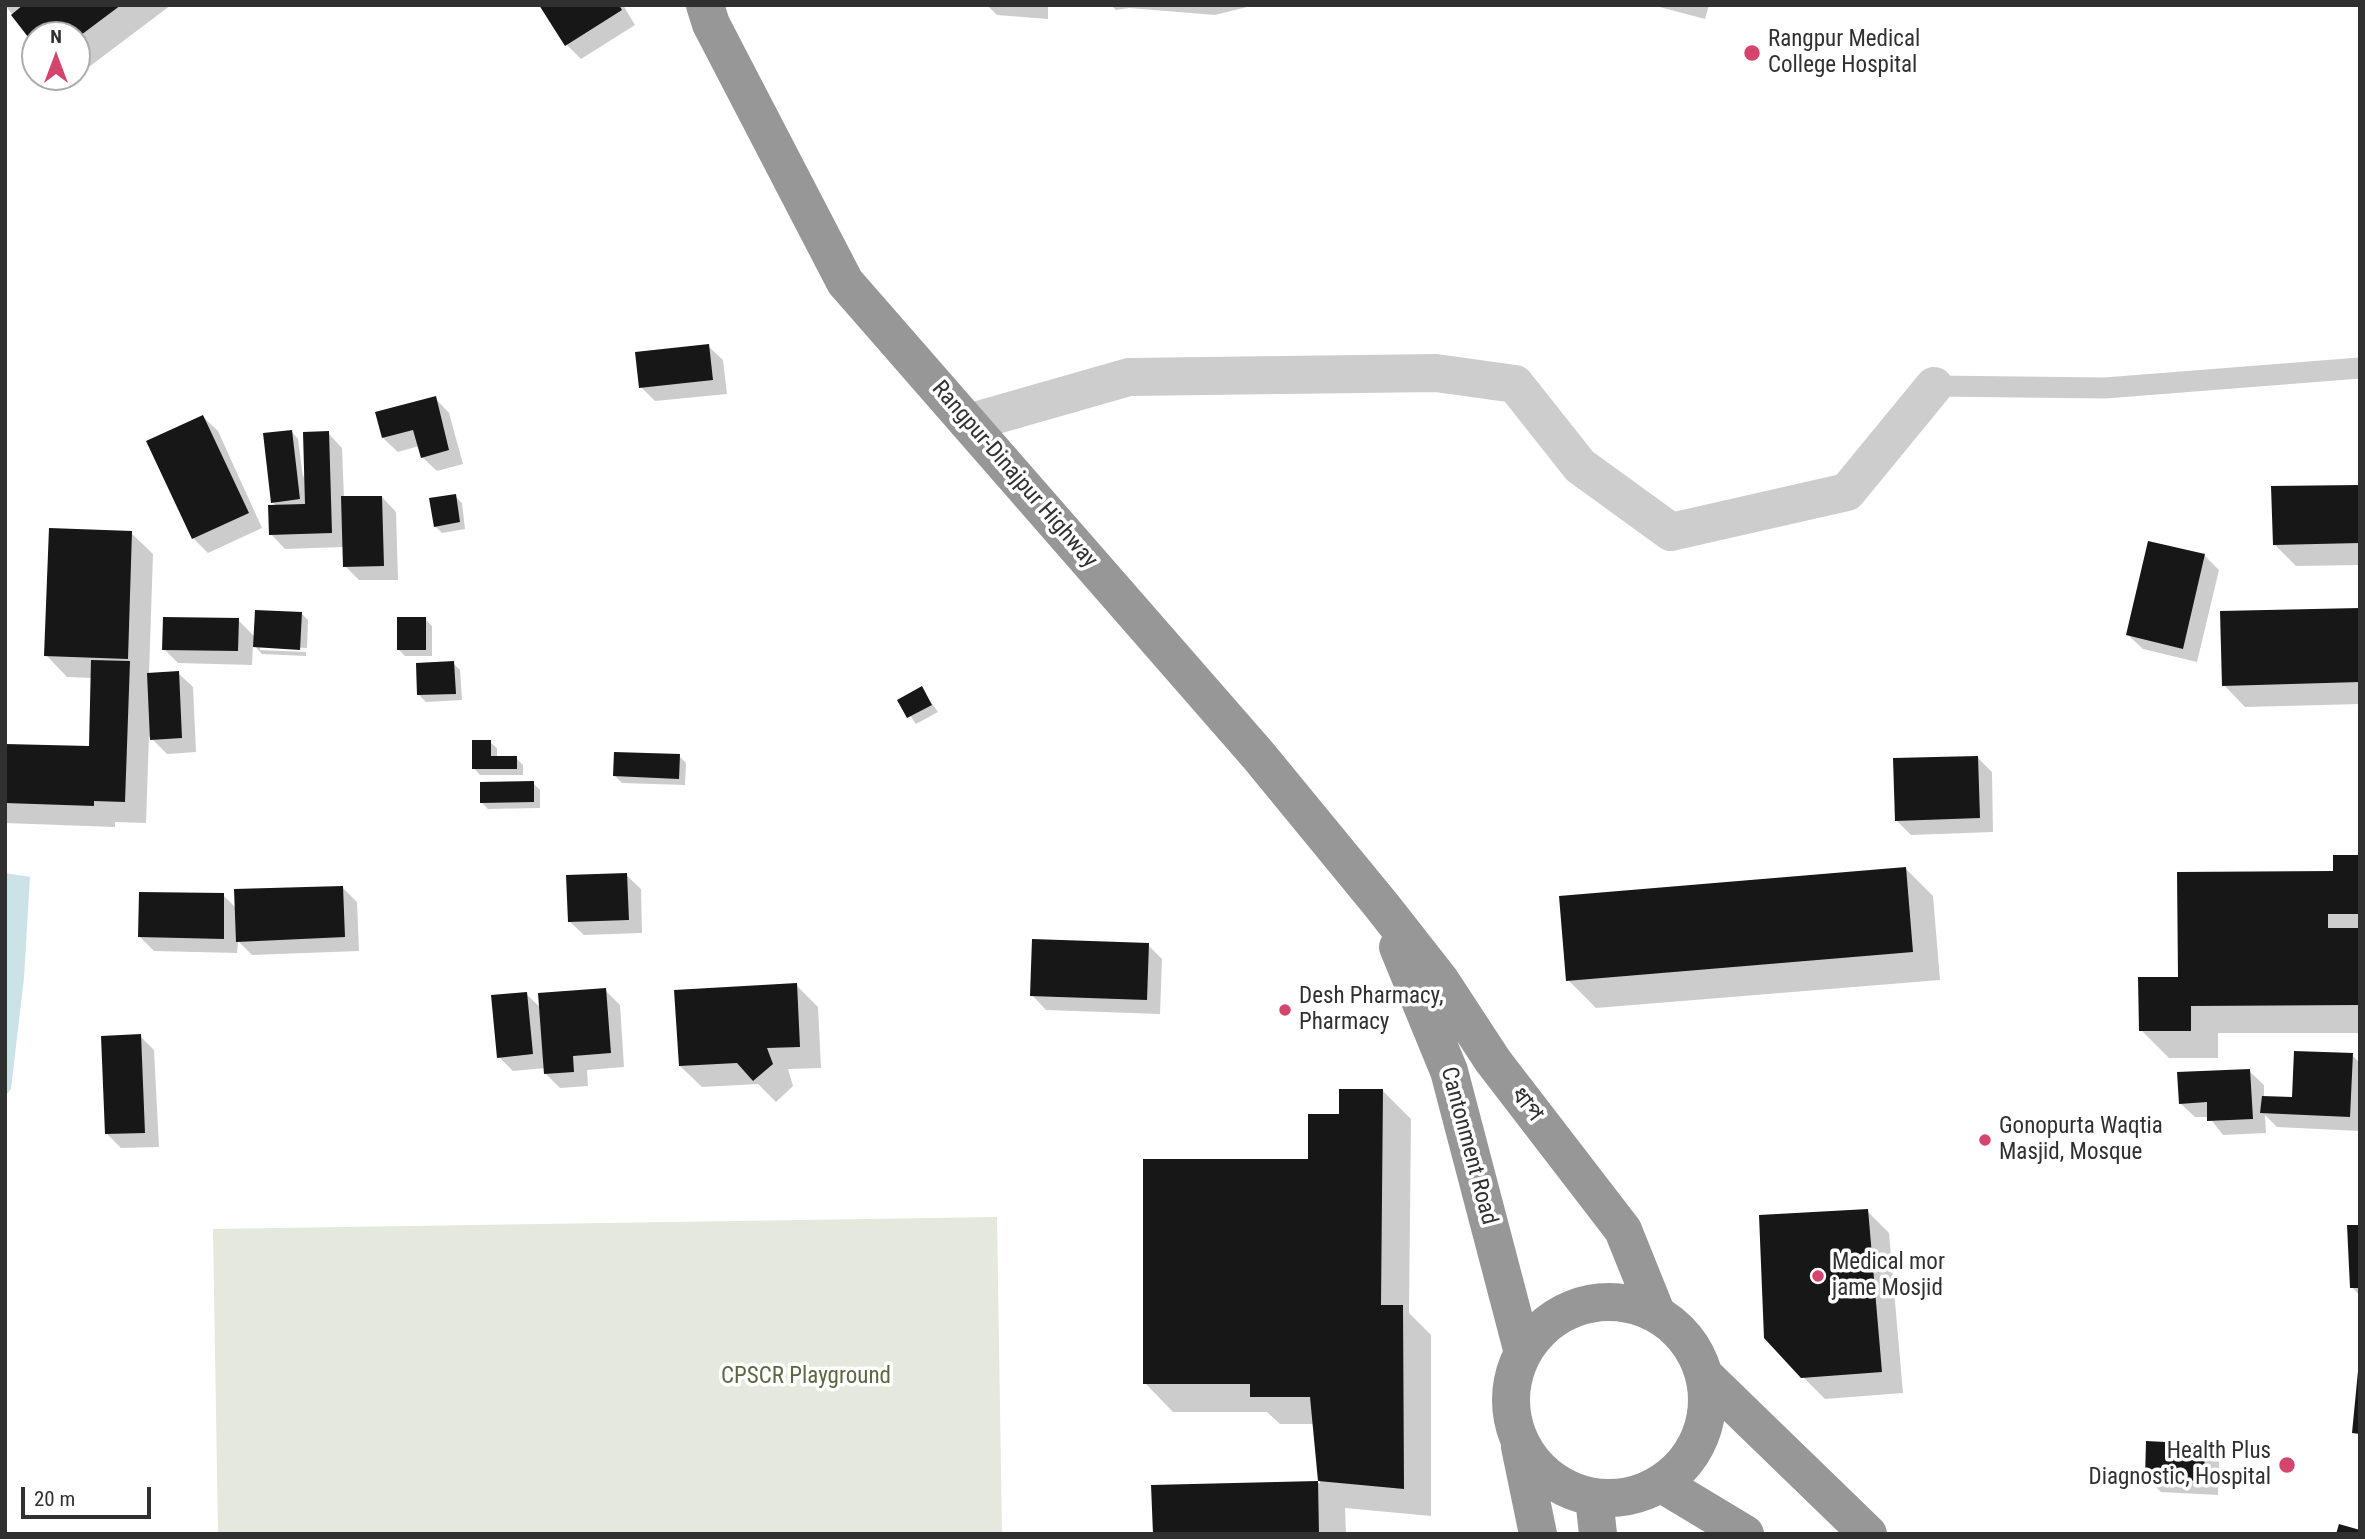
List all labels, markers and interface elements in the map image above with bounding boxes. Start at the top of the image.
north arrow [21,21,91,91]
text: N [50,25,62,48]
place label: Rangpur Medical College Hospital [1768,26,1920,80]
marker: Rangpur Medical College Hospital [1742,43,1762,63]
street label: Rangpur-Dinajpur Highway [925,376,1103,574]
place label: Desh Pharmacy, Pharmacy [1299,983,1444,1037]
marker: Desh Pharmacy, Pharmacy [1277,1002,1293,1018]
street label: Cantonment Road [1434,1064,1502,1228]
street label: ধাপ [1504,1082,1548,1128]
place label: Gonopurta Waqtia Masjid, Mosque [1999,1113,2163,1167]
marker: Gonopurta Waqtia Masjid, Mosque [1977,1132,1993,1148]
place label: Medical mor jame Mosjid [1832,1249,1945,1303]
marker: Medical mor jame Mosjid [1810,1268,1826,1284]
park label: CPSCR Playground [721,1363,891,1391]
place label: Health Plus Diagnostic, Hospital [2089,1438,2271,1492]
marker: Health Plus Diagnostic, Hospital [2277,1455,2297,1475]
scale bar [24,1472,154,1516]
text: 20 m [34,1487,75,1511]

